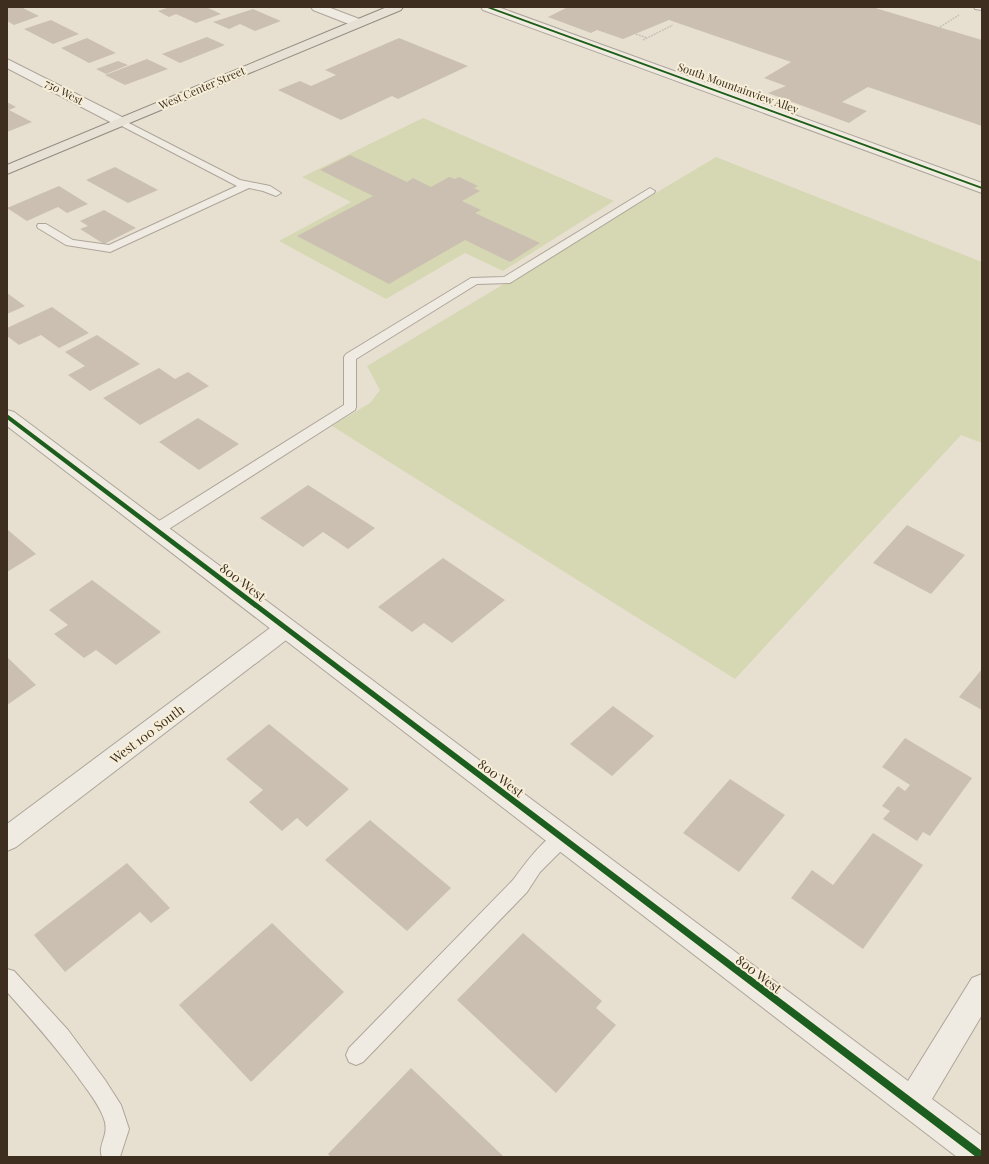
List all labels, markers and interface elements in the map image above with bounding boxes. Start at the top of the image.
street label: South Mountainview Alley [676,59,801,117]
street label: West Center Street [156,63,247,113]
street label: 750 West [42,75,86,108]
street label: 800 West [217,559,270,605]
street label: West 100 South [105,700,187,768]
street label: 800 West [475,755,528,801]
street label: 800 West [733,951,786,997]

